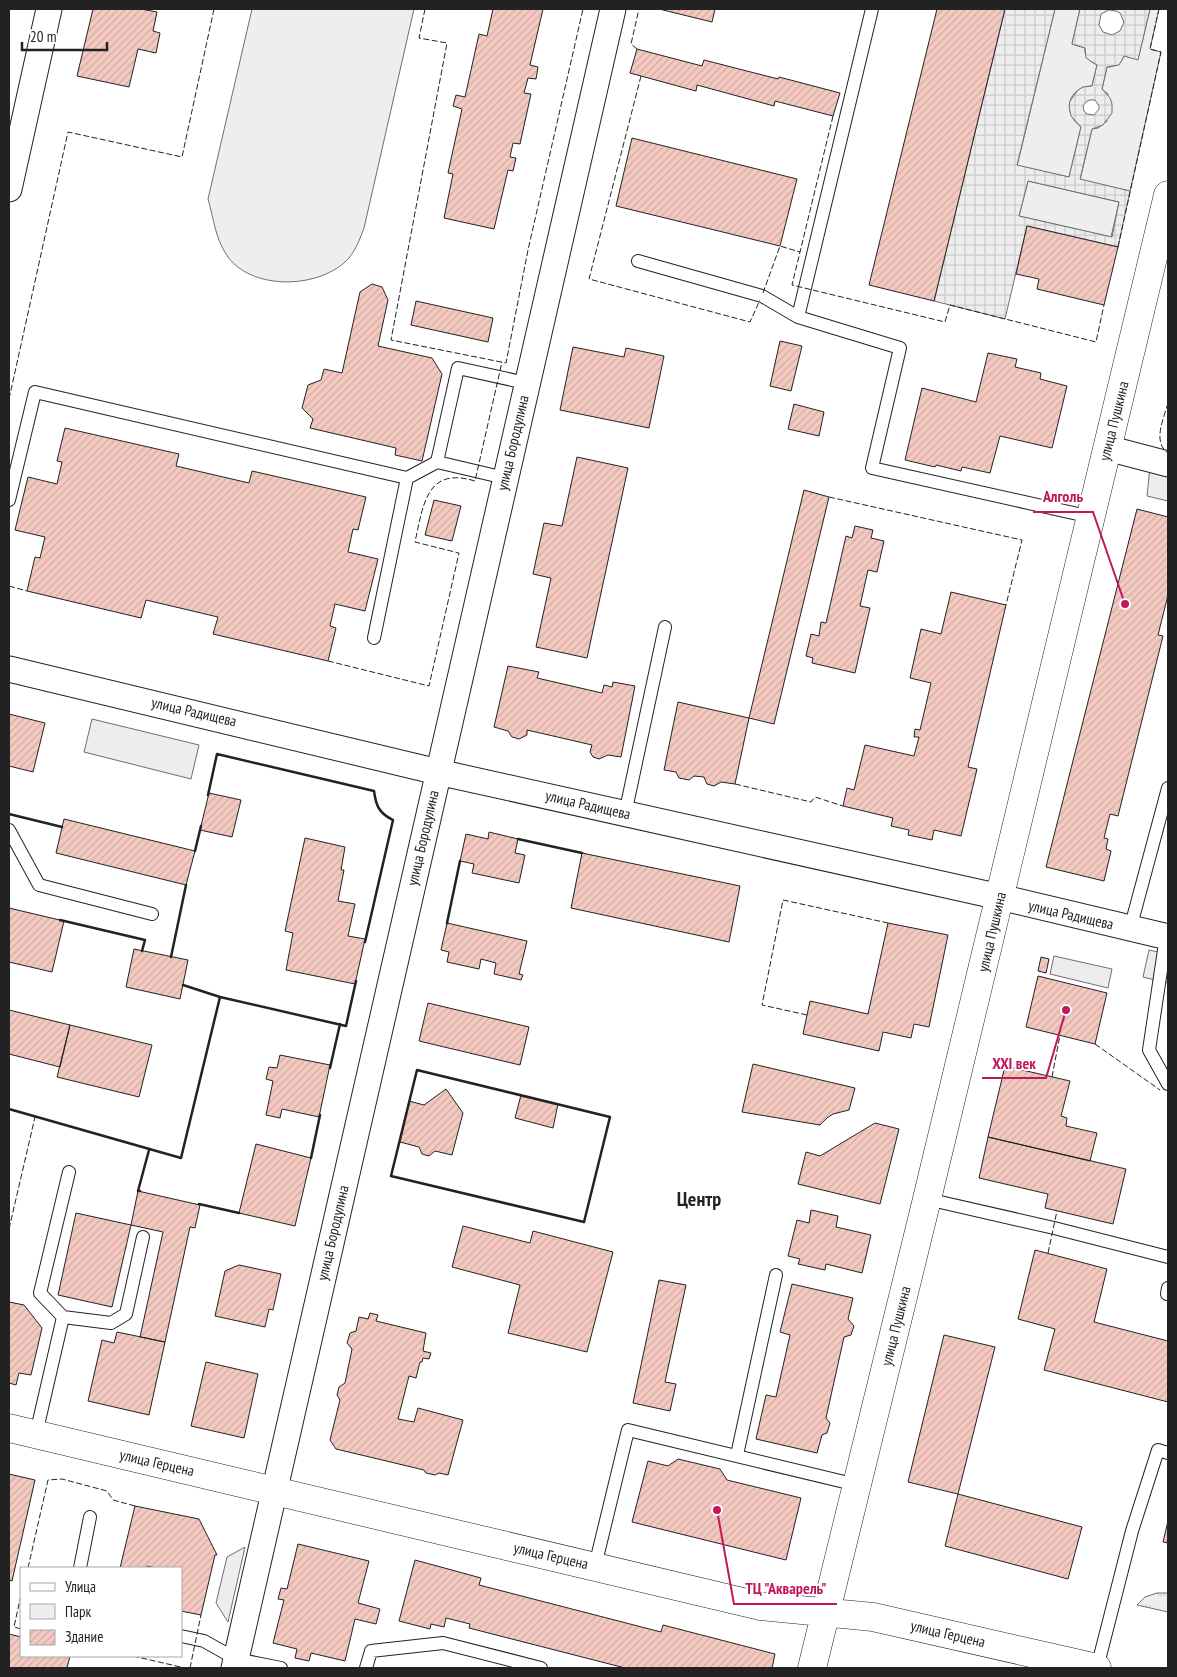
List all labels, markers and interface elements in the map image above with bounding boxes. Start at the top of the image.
scale bar [22,20,108,52]
text: 20 m [30,27,56,46]
street label: улица Пушкина [1094,379,1133,463]
street label: улица Бородулина [492,393,533,492]
callout: Алголь [1033,481,1093,512]
text: Алголь [1042,486,1083,506]
street label: улица Радищева [150,692,239,731]
street label: улица Радищева [544,785,633,824]
street label: улица Бородулина [402,788,443,887]
street label: улица Пушкина [973,890,1010,974]
street label: улица Радищева [1027,895,1116,934]
callout: XXI век [982,1047,1046,1078]
text: XXI век [992,1053,1036,1073]
street label: улица Бородулина [312,1183,353,1282]
district label: Центр [677,1186,721,1212]
street label: улица Пушкина [876,1284,915,1368]
street label: улица Герцена [118,1445,196,1480]
street label: улица Герцена [512,1538,590,1573]
legend [20,1567,182,1657]
callout: ТЦ "Акварель" [734,1573,837,1604]
text: Улица [65,1577,96,1596]
text: ТЦ "Акварель" [745,1578,827,1598]
text: Парк [65,1602,91,1621]
street label: улица Герцена [909,1616,987,1651]
text: Здание [65,1627,103,1646]

